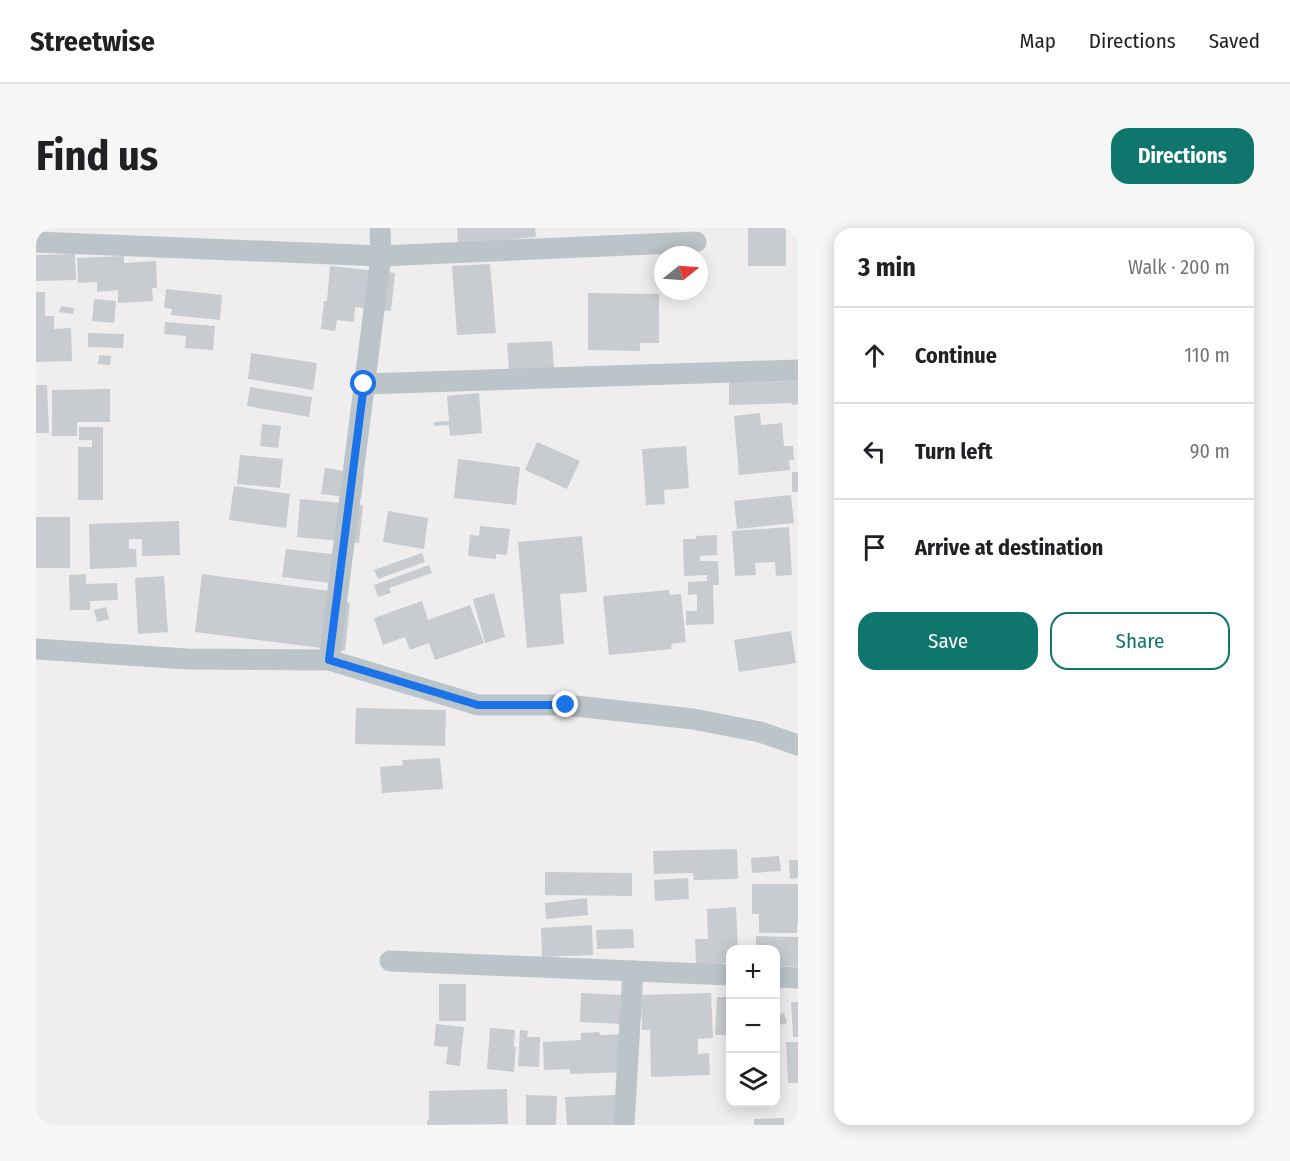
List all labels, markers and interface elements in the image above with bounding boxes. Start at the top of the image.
text: Streetwise [30,25,155,58]
text: Map [1019,28,1056,54]
text: Directions [1089,28,1176,54]
text: Saved [1209,28,1260,54]
button: Directions [1111,128,1254,184]
text: Find us [36,131,158,181]
north arrow [654,246,708,300]
text: 3 min [858,252,916,283]
text: Walk · 200 m [1128,255,1230,279]
icon: ahead [858,339,891,372]
text: Continue [915,342,997,369]
text: 110 m [1184,343,1230,367]
route start [350,370,376,396]
icon: left [858,435,891,468]
text: Turn left [915,438,993,465]
text: 90 m [1190,439,1230,463]
icon: arrive [858,531,891,564]
text: Arrive at destination [915,534,1103,561]
button: Save [858,612,1038,670]
button: Share [1050,612,1230,670]
route end [552,691,578,717]
map controls [726,945,780,1107]
button: + [726,945,780,999]
button: − [726,999,780,1053]
button: layers [726,1053,780,1107]

